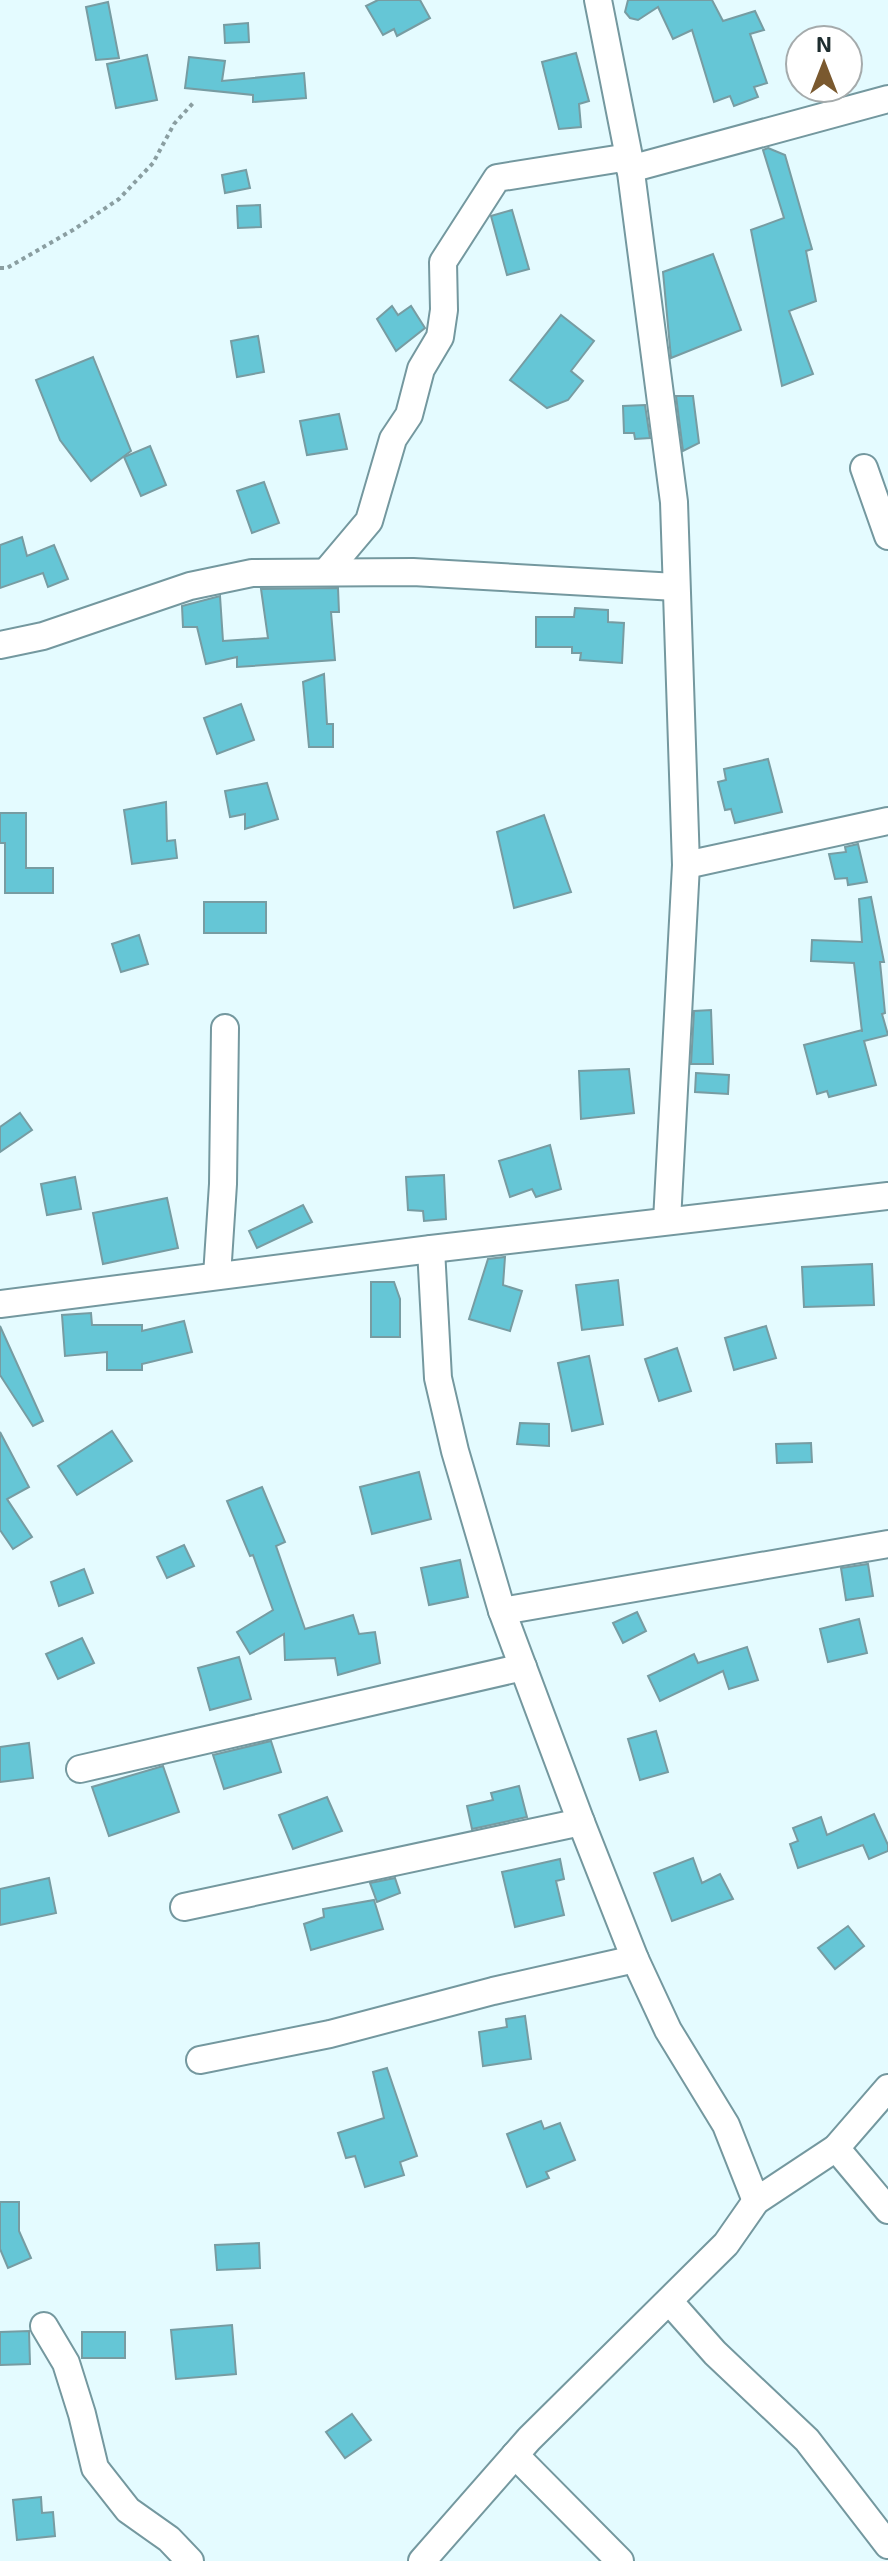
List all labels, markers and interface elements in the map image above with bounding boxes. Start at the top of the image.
north arrow [784,24,864,104]
text: N [816,30,832,56]

